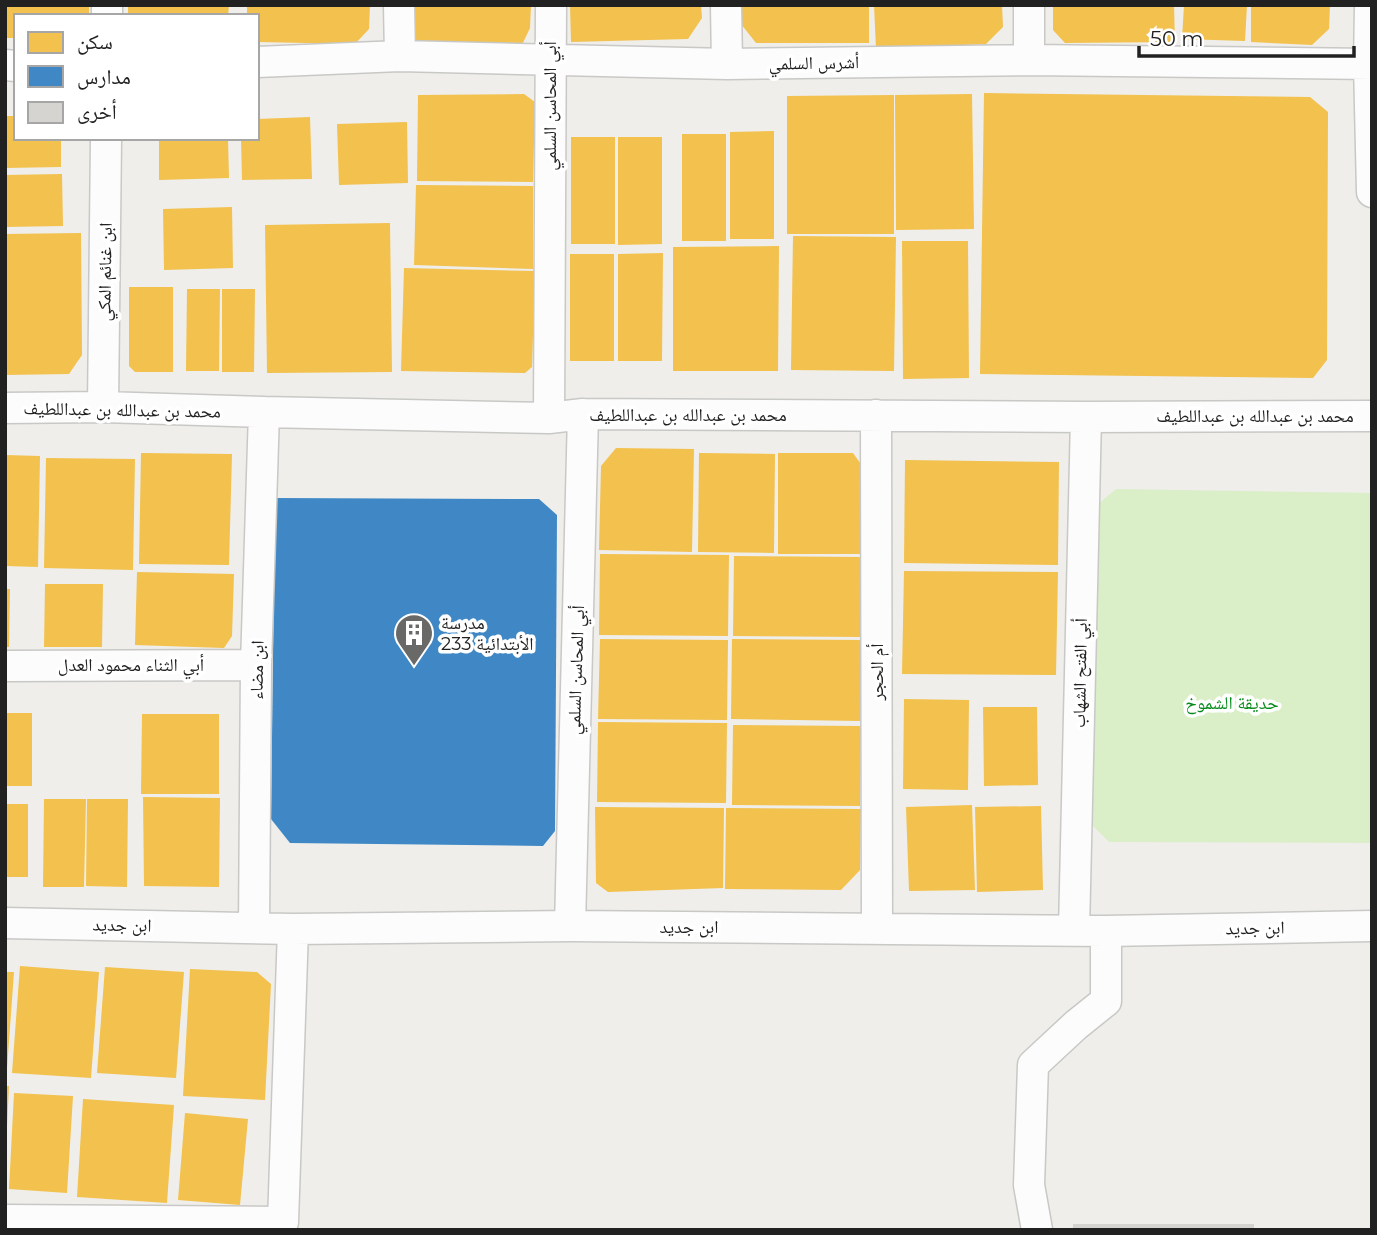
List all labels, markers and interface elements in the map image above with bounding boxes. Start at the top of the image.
legend [14,14,259,140]
scale bar [1139,14,1354,58]
text: 50 m [1150,26,1204,51]
text: سكن [77,29,113,55]
street label: أبي المحاسن السلمي [539,41,565,171]
street label: أشرس السلمي [769,51,860,78]
text: مدارس [77,64,131,90]
text: أخرى [77,99,117,124]
street label: ابن غنائم المكي [93,222,120,322]
street label: محمد بن عبدالله بن عبداللطيف [23,397,221,423]
street label: محمد بن عبدالله بن عبداللطيف [589,404,787,426]
street label: محمد بن عبدالله بن عبداللطيف [1156,405,1354,427]
street label: أبي المحاسن السلمي [563,605,593,735]
building icon: مدرسة الأبتدائية 233 [393,612,435,667]
place label: مدرسة الأبتدائية 233 [441,612,534,655]
street label: أبي الفتح الشهاب [1068,618,1096,728]
street label: ابن مضاء [245,640,269,700]
street label: أم الحجر [866,643,889,702]
street label: أبي الثناء محمود العدل [58,654,204,680]
park label: حديقة الشموخ [1185,692,1279,715]
street label: ابن جديد [92,913,152,937]
street label: ابن جديد [659,916,719,938]
street label: ابن جديد [1225,916,1285,940]

